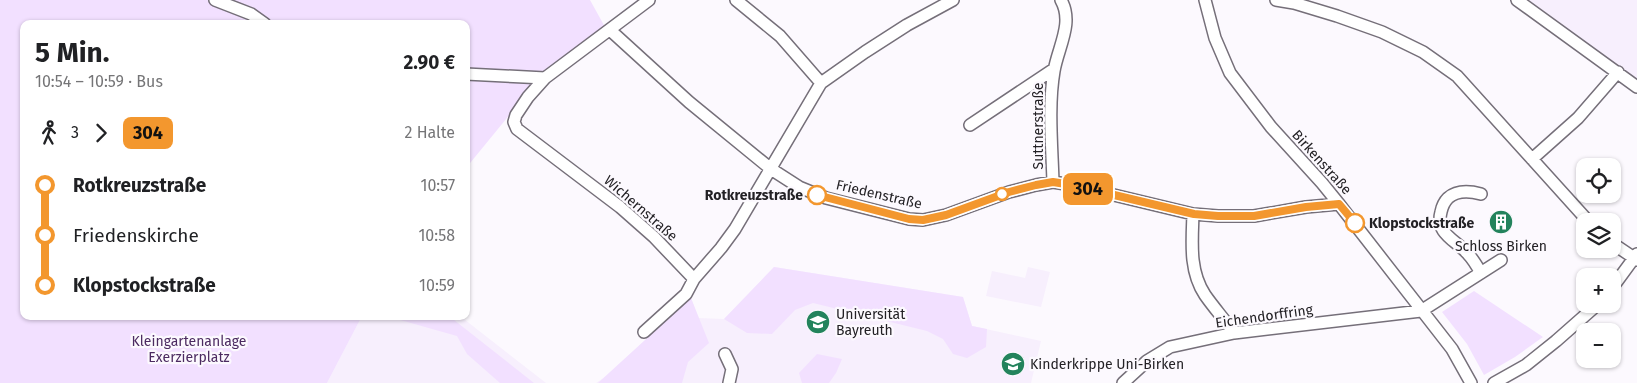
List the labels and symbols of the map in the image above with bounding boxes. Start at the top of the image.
street label: Suttnerstraße [1030,83,1047,169]
street label: Birkenstraße [1288,127,1355,198]
street label: Wichernstraße [600,172,681,245]
line badge: 304 [1059,173,1117,205]
street label: Friedenstraße [834,176,923,213]
marker: Rotkreuzstraße [807,185,827,205]
place label: Rotkreuzstraße [705,187,803,204]
unlabelled marker [995,187,1009,201]
building icon: Schloss Birken [1488,209,1514,235]
marker: Klopstockstraße [1345,213,1365,233]
place label: Klopstockstraße [1369,215,1474,232]
place label: Schloss Birken [1455,238,1547,255]
street label: Eichendorffring [1214,301,1315,332]
place label: Universität Bayreuth [836,306,906,339]
school or university icon: Universität Bayreuth [805,309,831,335]
park label: Kleingartenanlage Exerzierplatz [132,333,246,366]
school or university icon: Kinderkrippe Uni-Birken [1000,351,1026,377]
place label: Kinderkrippe Uni-Birken [1030,356,1184,373]

